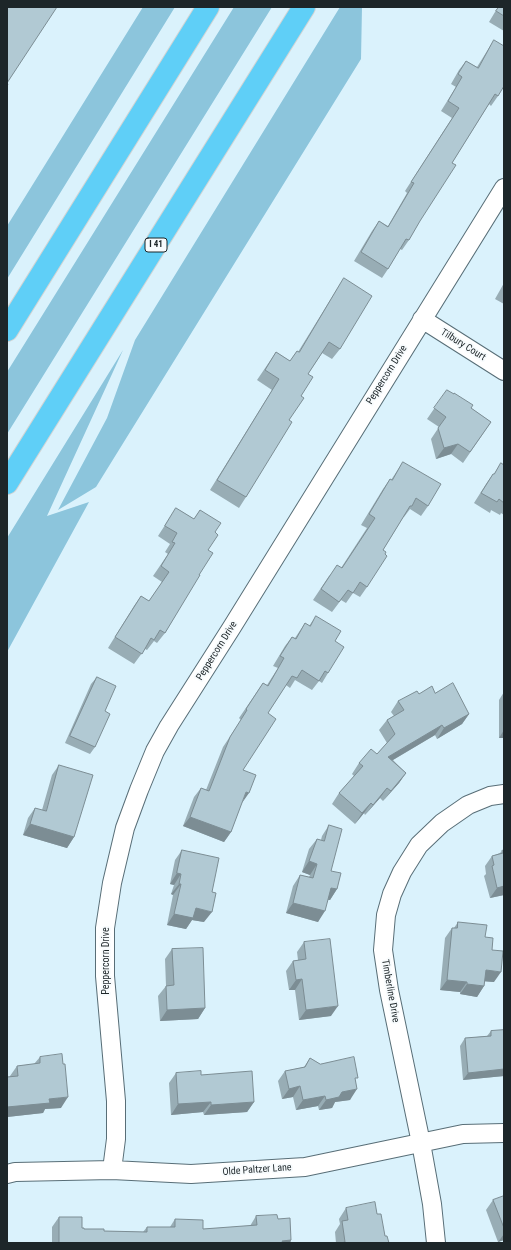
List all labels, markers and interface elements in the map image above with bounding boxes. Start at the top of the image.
road number: I 41 [145,238,167,252]
street label: Tilbury Court [438,326,488,364]
street label: Peppercorn Drive [364,343,410,407]
street label: Peppercorn Drive [194,619,240,683]
street label: Peppercorn Drive [100,927,112,995]
street label: Timberline Drive [379,958,401,1024]
street label: Olde Paltzer Lane [222,1162,292,1178]

